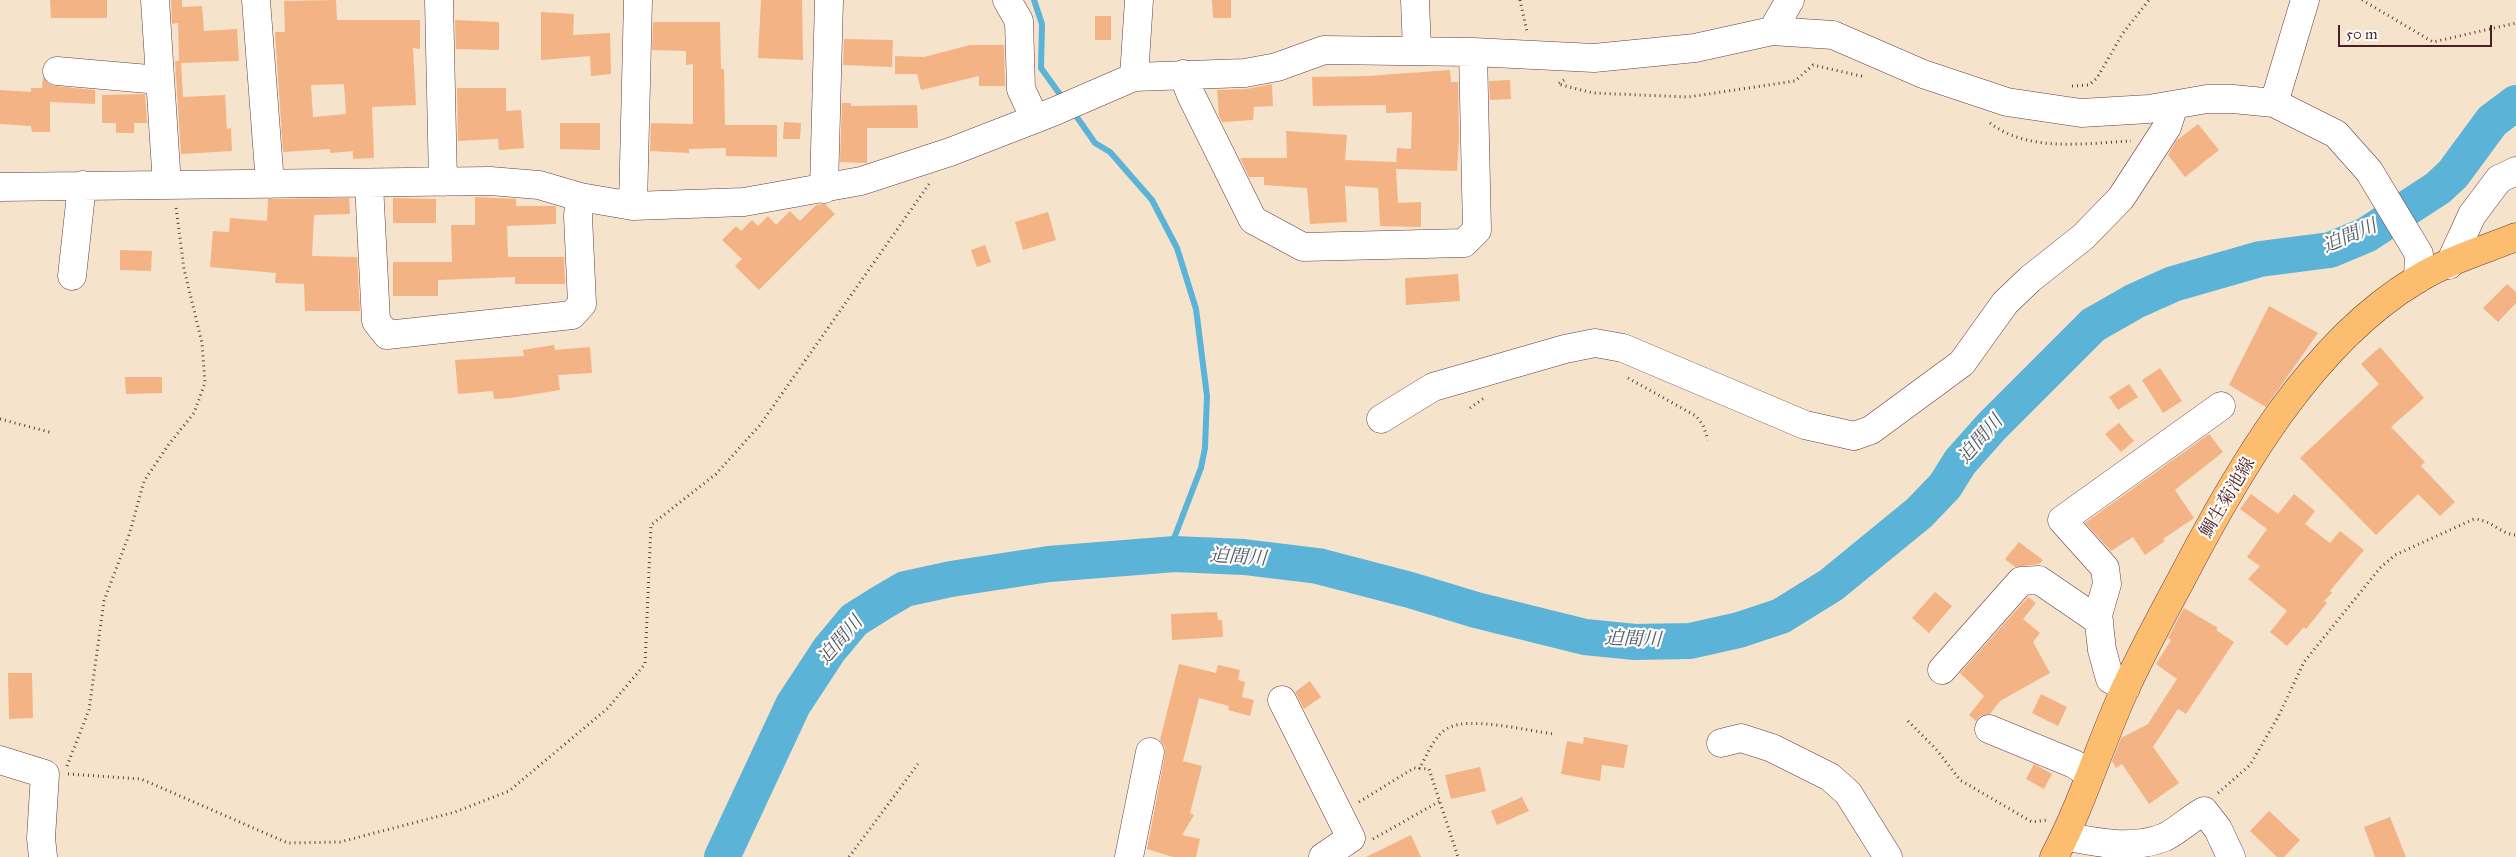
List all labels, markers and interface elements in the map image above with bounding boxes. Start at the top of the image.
scale bar [2341,15,2495,47]
text: 50 m [2346,25,2378,43]
water label: 迫間川 [2319,215,2381,259]
water label: 迫間川 [1954,411,2008,469]
street label: 鯛生菊池線 [2196,454,2260,542]
water label: 迫間川 [1209,545,1267,571]
water label: 迫間川 [814,612,868,670]
water label: 迫間川 [1604,628,1662,652]

